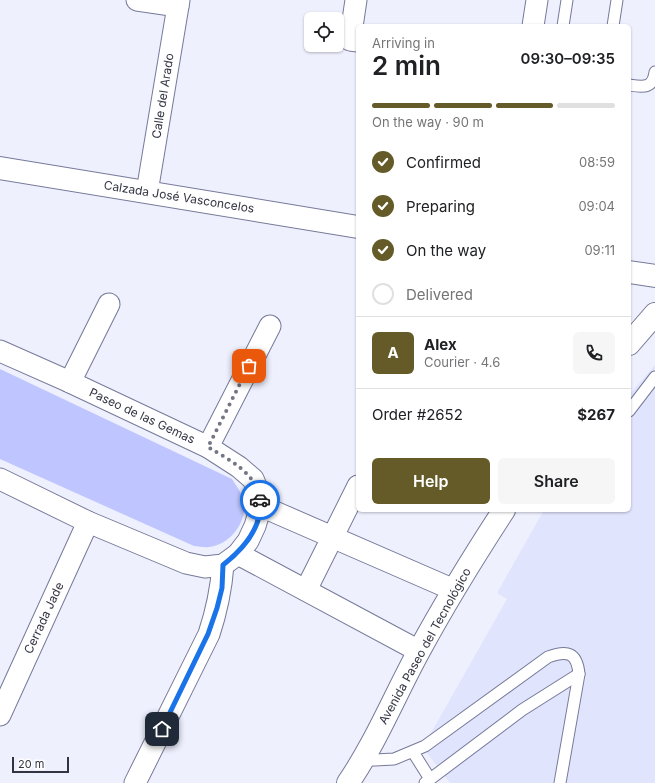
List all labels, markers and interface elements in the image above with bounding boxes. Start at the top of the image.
map controls [304,12,344,52]
button: locate [304,12,344,52]
text: Arriving in [372,35,435,51]
text: 09:30–09:35 [521,49,615,68]
text: 2 min [372,50,441,81]
street label: Calle del Arado [148,52,177,140]
text: On the way · 90 m [372,114,484,130]
icon: check [372,151,394,173]
text: Confirmed [406,153,481,172]
text: 08:59 [579,154,615,170]
street label: Calzada José Vasconcelos [103,177,255,216]
icon: check [372,195,394,217]
text: Preparing [406,197,475,216]
text: 09:04 [578,198,615,214]
icon: check [372,239,394,261]
text: On the way [406,241,486,260]
text: 09:11 [584,242,615,258]
text: Delivered [406,285,473,304]
button: phone [573,332,615,374]
text: Alex [424,335,457,354]
text: A [387,343,399,362]
pin [232,349,266,383]
text: Courier · 4.6 [424,354,500,370]
icon: bag [238,355,260,377]
street label: Paseo de las Gemas [87,384,197,447]
text: Order #2652 [372,405,463,424]
text: $267 [577,405,615,424]
button: Help [372,458,490,504]
button: Share [498,458,615,504]
courier [240,480,280,520]
icon: car [249,489,271,511]
street label: Avenida Paseo del Tecnológico [375,565,474,727]
street label: Cerrada Jade [20,580,67,656]
pin [145,712,179,746]
icon: home [151,718,173,740]
scale bar [12,755,69,774]
text: 20 m [18,757,44,771]

